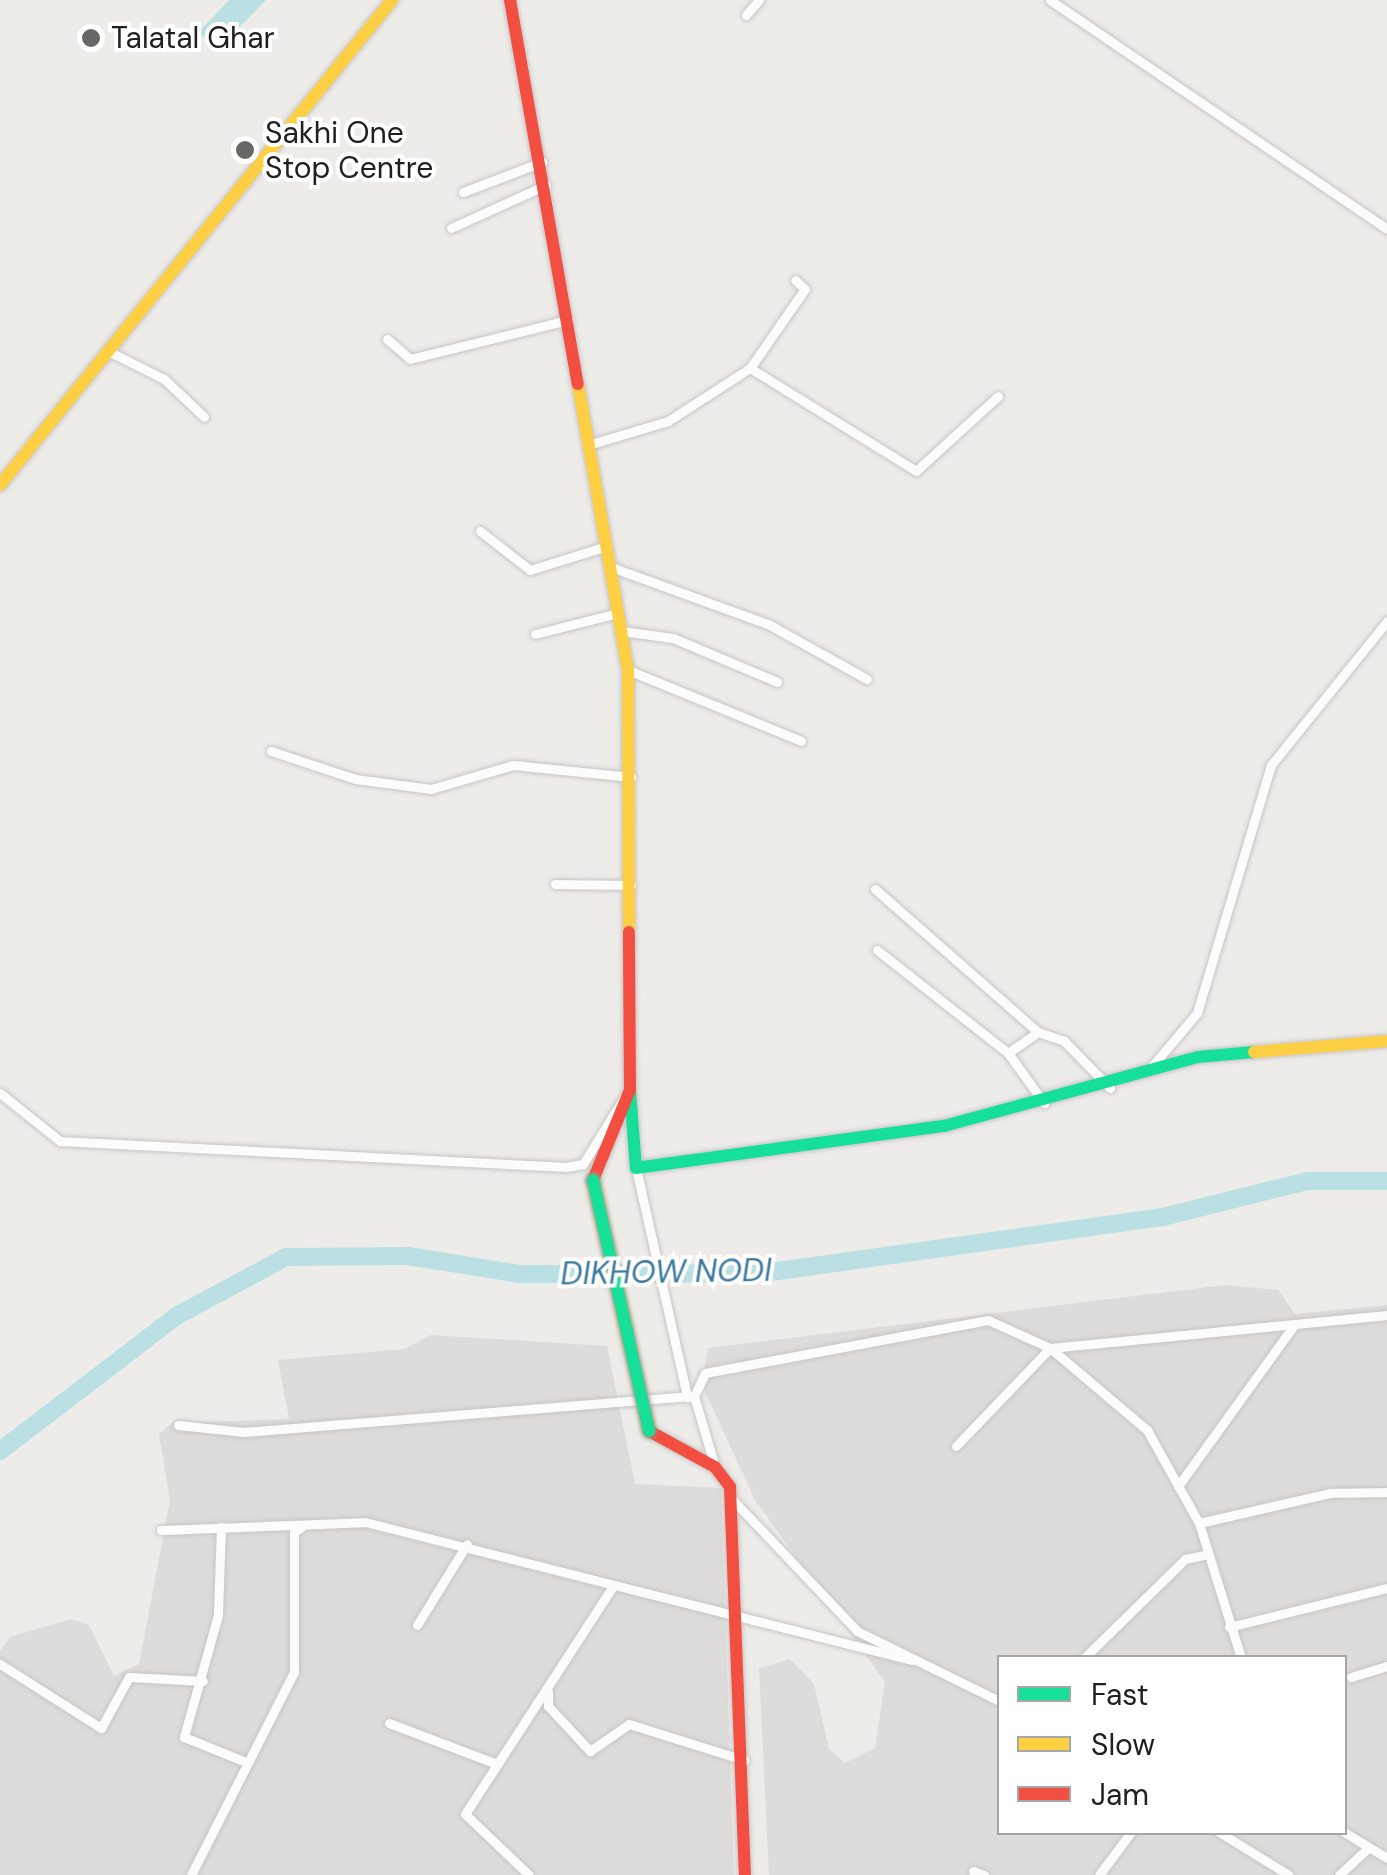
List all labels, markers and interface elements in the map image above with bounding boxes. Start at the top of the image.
place label: Talatal Ghar [111,20,275,56]
marker: Talatal Ghar [80,27,102,49]
place label: Sakhi One Stop Centre [265,115,433,186]
marker: Sakhi One Stop Centre [234,139,256,161]
water label: DIKHOW NODI [560,1251,772,1293]
legend [997,1655,1347,1835]
text: Fast [1091,1675,1149,1714]
text: Slow [1091,1725,1155,1764]
text: Jam [1091,1775,1149,1814]

